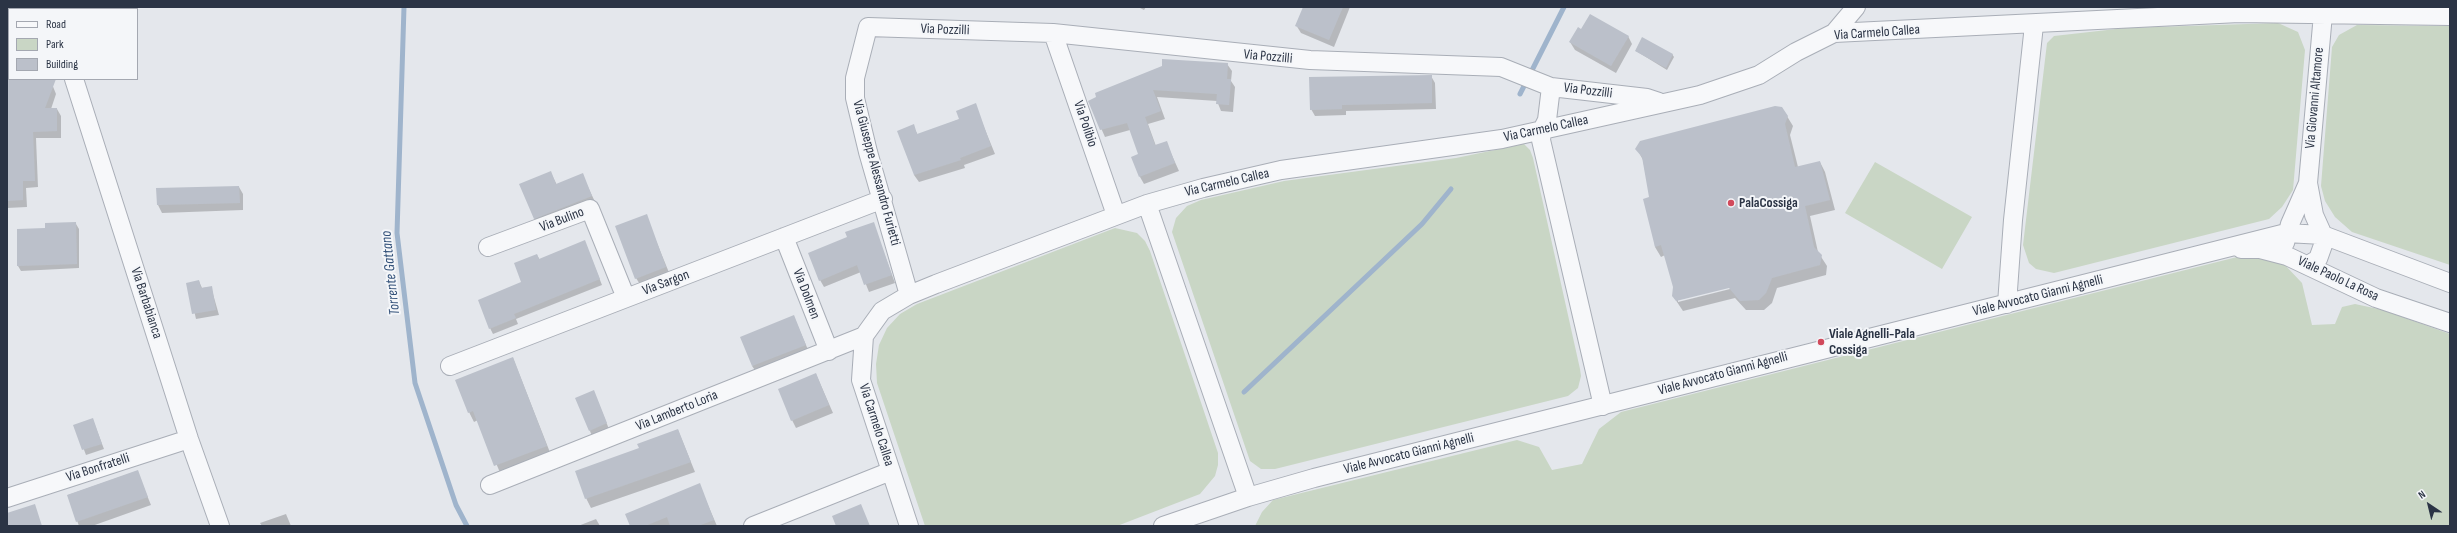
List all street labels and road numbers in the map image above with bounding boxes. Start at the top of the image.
street label: Via Pozzilli [920,21,970,39]
street label: Via Carmelo Callea [1834,22,1920,44]
street label: Via Pozzilli [1243,47,1293,67]
street label: Via Giovanni Altamore [2302,47,2328,149]
street label: Via Pozzilli [1563,80,1613,102]
street label: Via Giuseppe Alessandro Furietti [848,98,904,248]
street label: Via Polibio [1069,99,1101,149]
street label: Via Carmelo Callea [1502,112,1590,146]
street label: Via Carmelo Callea [1183,165,1271,201]
street label: Via Bulino [538,204,586,236]
street label: Viale Paolo La Rosa [2295,253,2381,305]
street label: Via Barbabianca [127,265,165,341]
street label: Via Sargon [640,266,692,300]
street label: Via Dolmen [789,267,823,321]
street label: Viale Avvocato Gianni Agnelli [1971,272,2105,320]
street label: Viale Avvocato Gianni Agnelli [1656,349,1790,399]
street label: Via Carmelo Callea [855,382,897,468]
street label: Via Lamberto Loria [634,387,720,435]
street label: Viale Avvocato Gianni Agnelli [1342,430,1476,478]
street label: Via Bonfratelli [64,450,132,486]

